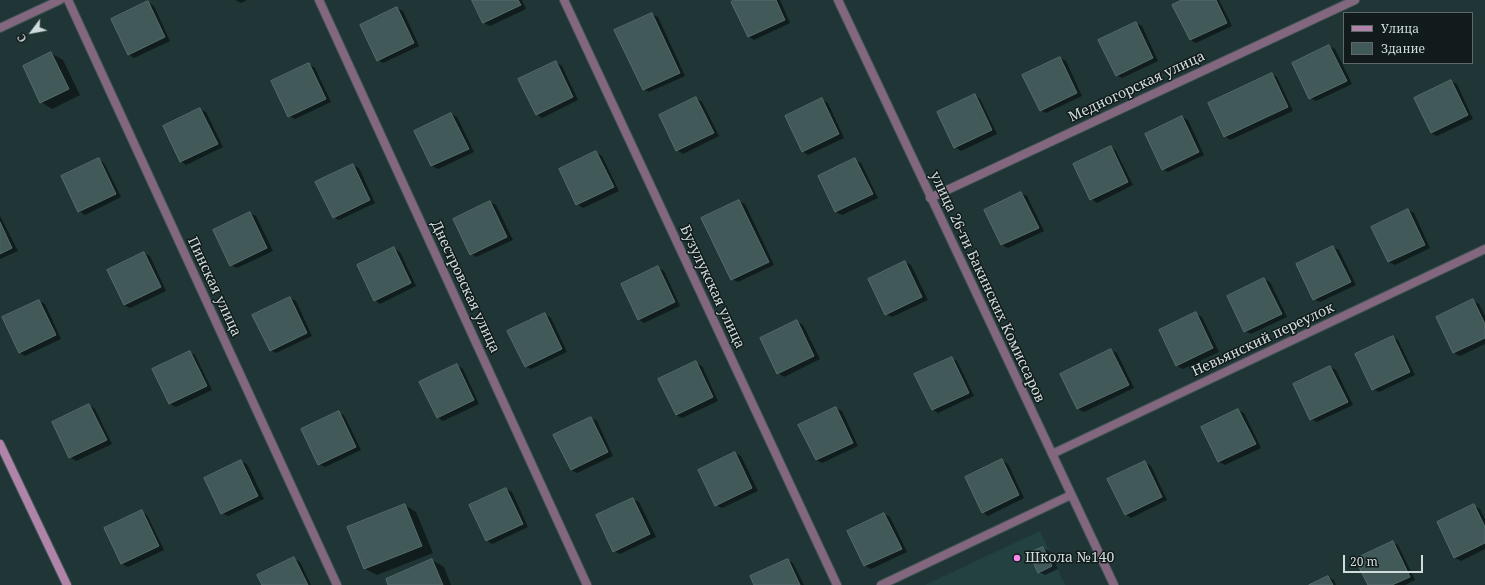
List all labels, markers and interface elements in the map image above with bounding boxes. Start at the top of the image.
north arrow [12,12,52,52]
legend [1343,12,1473,64]
text: Улица [1381,20,1419,37]
text: С [13,32,30,46]
text: Здание [1381,40,1425,57]
street label: Медногорская улица [1066,48,1208,126]
street label: улица 26-ти Бакинских Комиссаров [926,169,1048,405]
street label: Днестровская улица [427,218,503,356]
street label: Бузулукская улица [676,223,748,351]
street label: Пинская улица [184,235,244,339]
street label: Невьянский переулок [1189,300,1337,380]
scale bar [1345,547,1425,573]
place label: Школа №140 [1025,550,1114,566]
marker: Школа №140 [1012,553,1022,563]
text: 20 m [1350,553,1378,570]

